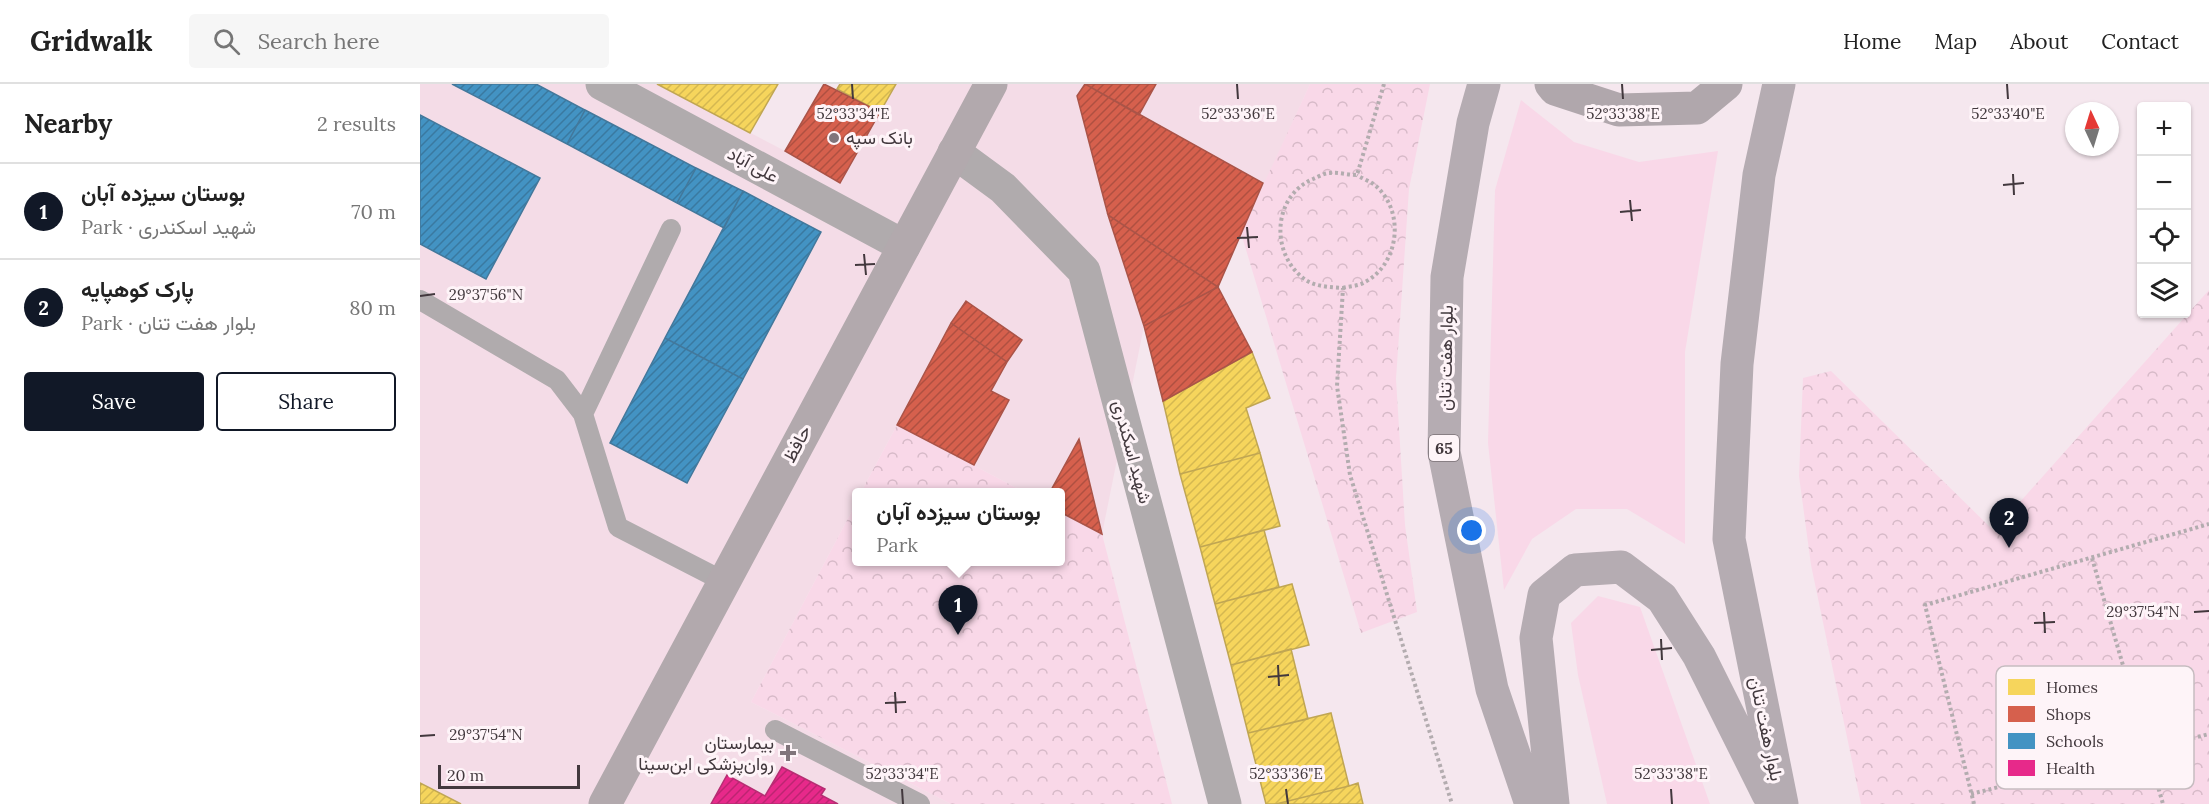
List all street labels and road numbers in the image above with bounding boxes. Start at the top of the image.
street label: علی آباد [724,142,783,187]
street label: بلوار هفت تنان [1433,305,1458,411]
street label: شهید اسکندری [1108,398,1157,506]
street label: حافظ [777,421,816,466]
road number: 65 [1429,435,1459,461]
street label: بلوار هفت تنان [1744,675,1789,783]

